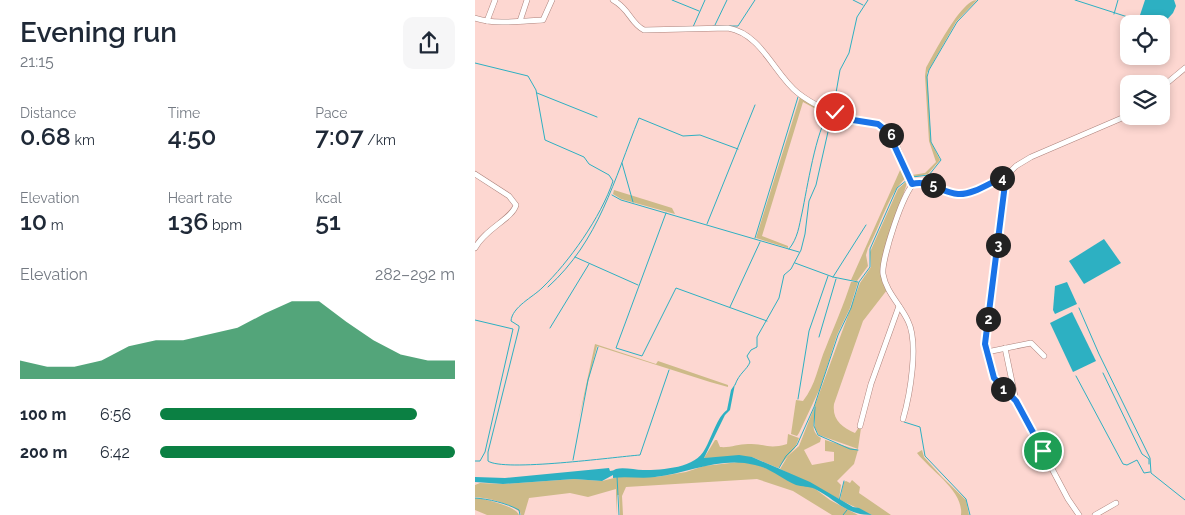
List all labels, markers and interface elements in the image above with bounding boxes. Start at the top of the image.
map controls [1120,15,1170,125]
button: locate [1120,15,1170,65]
text: Evening run [20,16,177,49]
button: share [403,17,455,69]
text: 21:15 [20,52,54,71]
button: layers [1120,75,1170,125]
pin [814,91,856,133]
icon: check [821,98,849,126]
text: Distance [20,105,76,121]
text: Time [168,105,200,121]
text: Pace [315,105,347,121]
text: 0.68 [20,121,71,151]
text: 4:50 [168,121,216,151]
text: 7:07 [315,121,364,151]
pin: 6 [879,122,903,148]
text: 6 [887,127,896,143]
text: km [71,132,95,148]
text: /km [364,132,396,148]
pin: 4 [989,166,1015,190]
text: 4 [999,170,1007,186]
pin: 5 [921,172,945,198]
text: 5 [930,177,937,193]
text: Elevation [20,190,79,206]
text: Heart rate [168,190,232,206]
text: kcal [315,190,342,206]
text: 10 [20,206,47,236]
text: 136 [168,206,208,236]
text: 51 [315,206,341,236]
text: m [47,217,64,233]
text: bpm [208,217,242,233]
pin: 3 [985,232,1011,258]
text: 3 [995,237,1002,253]
text: Elevation [20,265,88,284]
text: 282–292 m [375,265,455,284]
pin: 2 [975,306,1001,332]
text: 2 [985,311,992,327]
pin: 1 [991,376,1015,402]
text: 1 [1000,381,1007,397]
text: 100 m [20,405,66,424]
text: 6:56 [100,405,131,424]
pin [1022,430,1064,472]
icon: arrive [1029,437,1057,465]
text: 200 m [20,443,67,462]
text: 6:42 [100,443,130,462]

